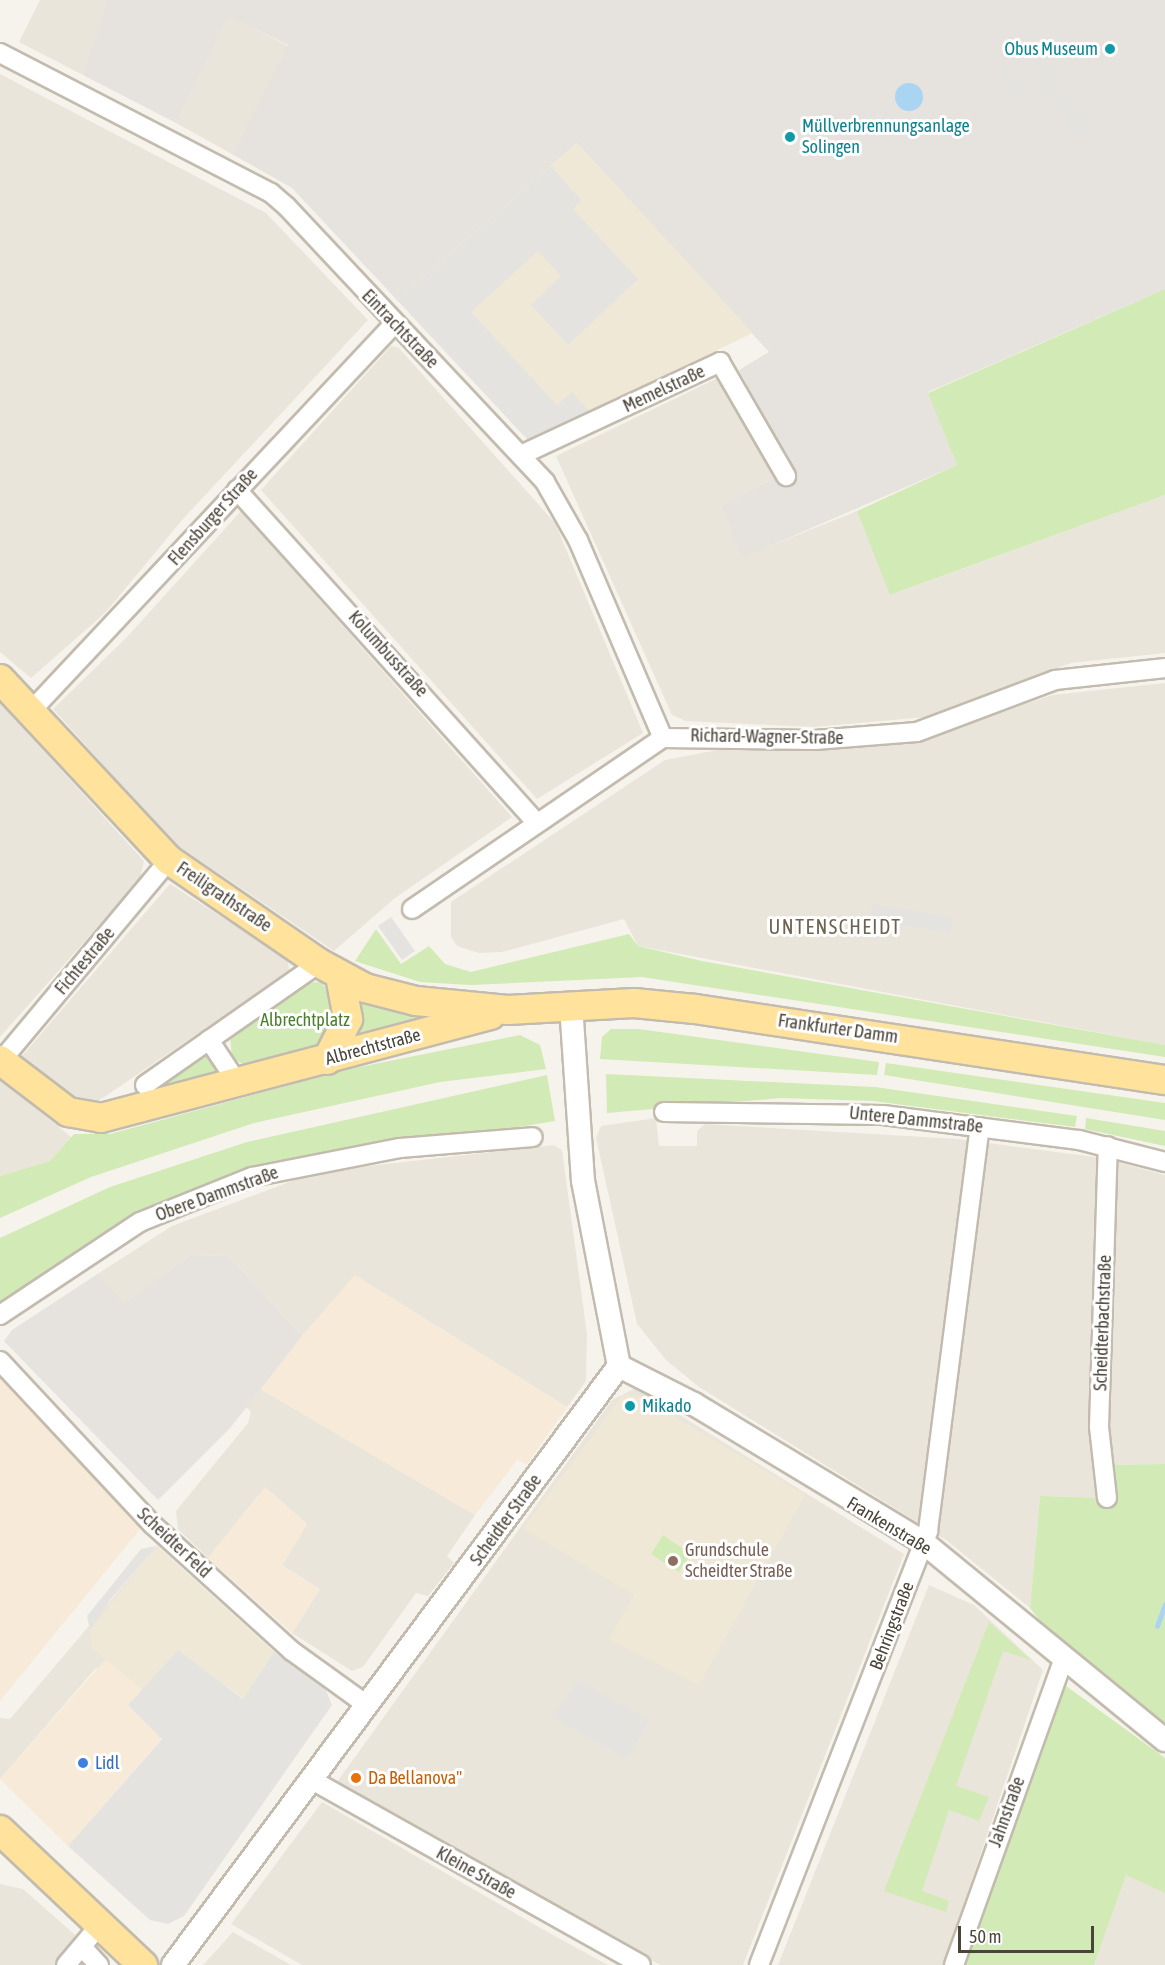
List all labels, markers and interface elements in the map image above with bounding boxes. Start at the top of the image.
place label: Obus Museum [1005,38,1098,60]
marker: Obus Museum [1103,42,1117,56]
place label: Müllverbrennungsanlage Solingen [802,116,970,158]
marker: Müllverbrennungsanlage Solingen [783,130,797,144]
street label: Eintrachtstraße [357,285,443,373]
street label: Memelstraße [620,361,708,417]
street label: Flensburger Straße [164,464,262,570]
street label: Kolumbusstraße [344,606,432,702]
street label: Richard-Wagner-Straße [690,725,844,749]
street label: Freiligrathstraße [172,857,276,937]
district label: UNTENSCHEIDT [769,914,901,938]
street label: Fichtestraße [51,923,119,999]
park label: Albrechtplatz [260,1009,350,1031]
street label: Frankfurter Damm [777,1010,899,1048]
street label: Albrechtstraße [323,1024,423,1070]
street label: Untere Dammstraße [848,1102,984,1138]
street label: Obere Dammstraße [153,1162,281,1226]
street label: Scheidterbachstraße [1090,1255,1116,1391]
place label: Mikado [642,1395,691,1417]
marker: Mikado [623,1399,637,1413]
street label: Scheidter Straße [466,1470,546,1570]
street label: Frankenstraße [843,1492,935,1560]
street label: Scheidter Feld [133,1503,215,1583]
place label: Grundschule Scheidter Straße [685,1540,792,1582]
marker: Grundschule Scheidter Straße [666,1554,680,1568]
street label: Behringstraße [865,1579,919,1673]
place label: Lidl [95,1752,119,1774]
marker: Lidl [76,1756,90,1770]
place label: Da Bellanova" [368,1767,462,1789]
marker: Da Bellanova" [349,1771,363,1785]
street label: Jahnstraße [984,1774,1030,1850]
street label: Kleine Straße [432,1842,520,1904]
scale bar [961,1914,1098,1952]
text: 50 m [969,1926,1001,1947]

